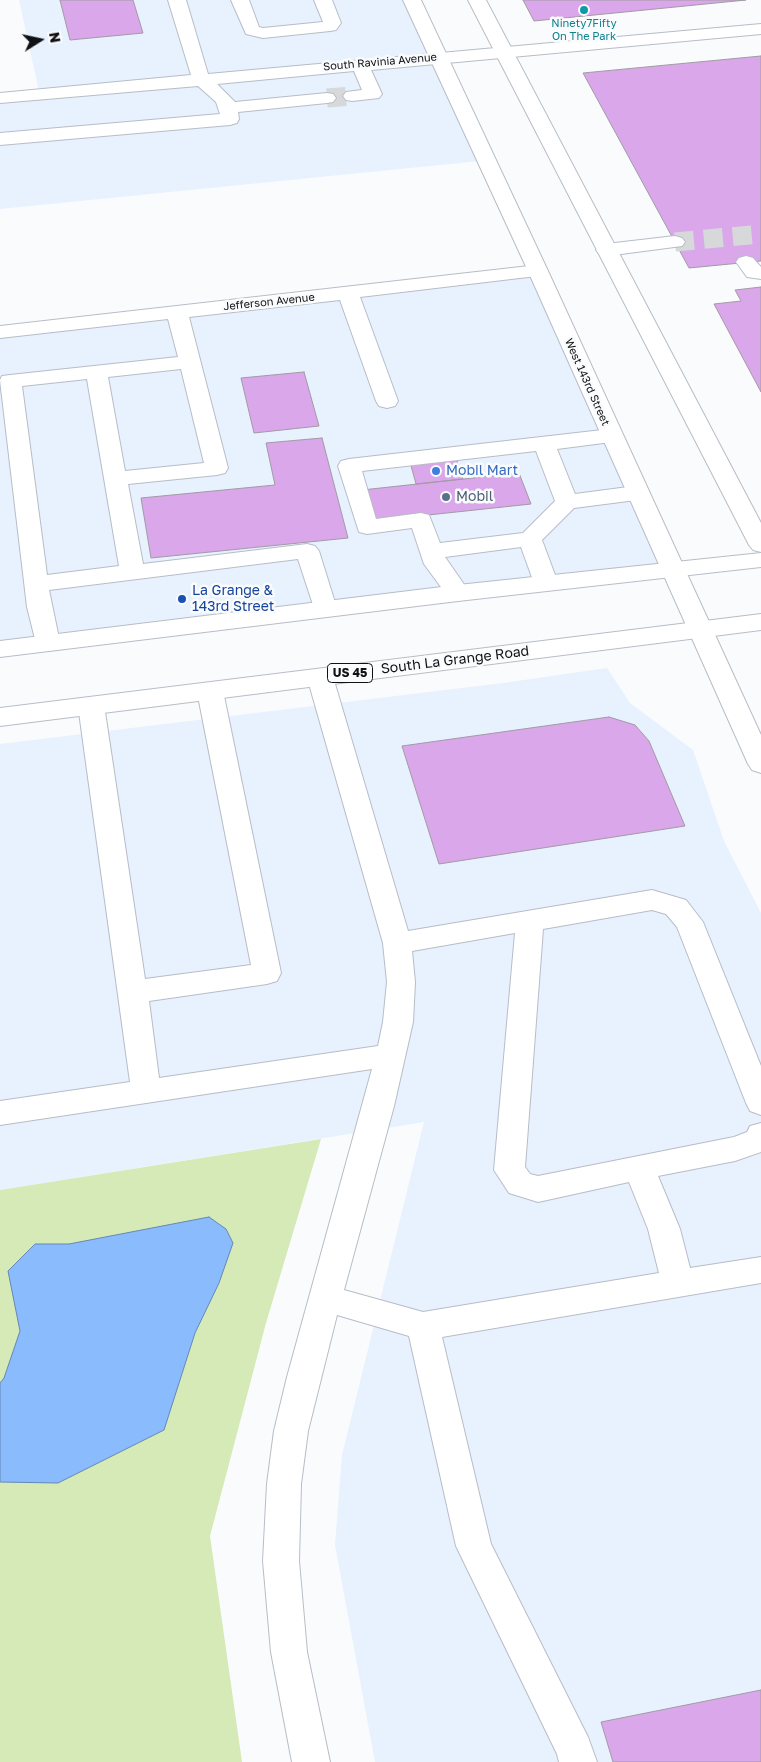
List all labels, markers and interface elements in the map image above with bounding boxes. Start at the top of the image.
marker: Ninety7Fifty On The Park [578,4,590,16]
north arrow [15,15,65,65]
place label: Ninety7Fifty On The Park [551,17,617,43]
text: N [46,31,65,44]
street label: South Ravinia Avenue [323,50,437,74]
street label: Jefferson Avenue [223,291,315,313]
street label: West 143rd Street [562,336,612,428]
place label: Mobil Mart [446,463,518,479]
marker: Mobil Mart [430,465,442,477]
place label: Mobil [456,489,493,505]
marker: Mobil [440,491,452,503]
place label: La Grange & 143rd Street [192,583,274,616]
marker: La Grange & 143rd Street [176,593,188,605]
street label: South La Grange Road [380,643,530,677]
road number: US 45 [328,664,372,682]

